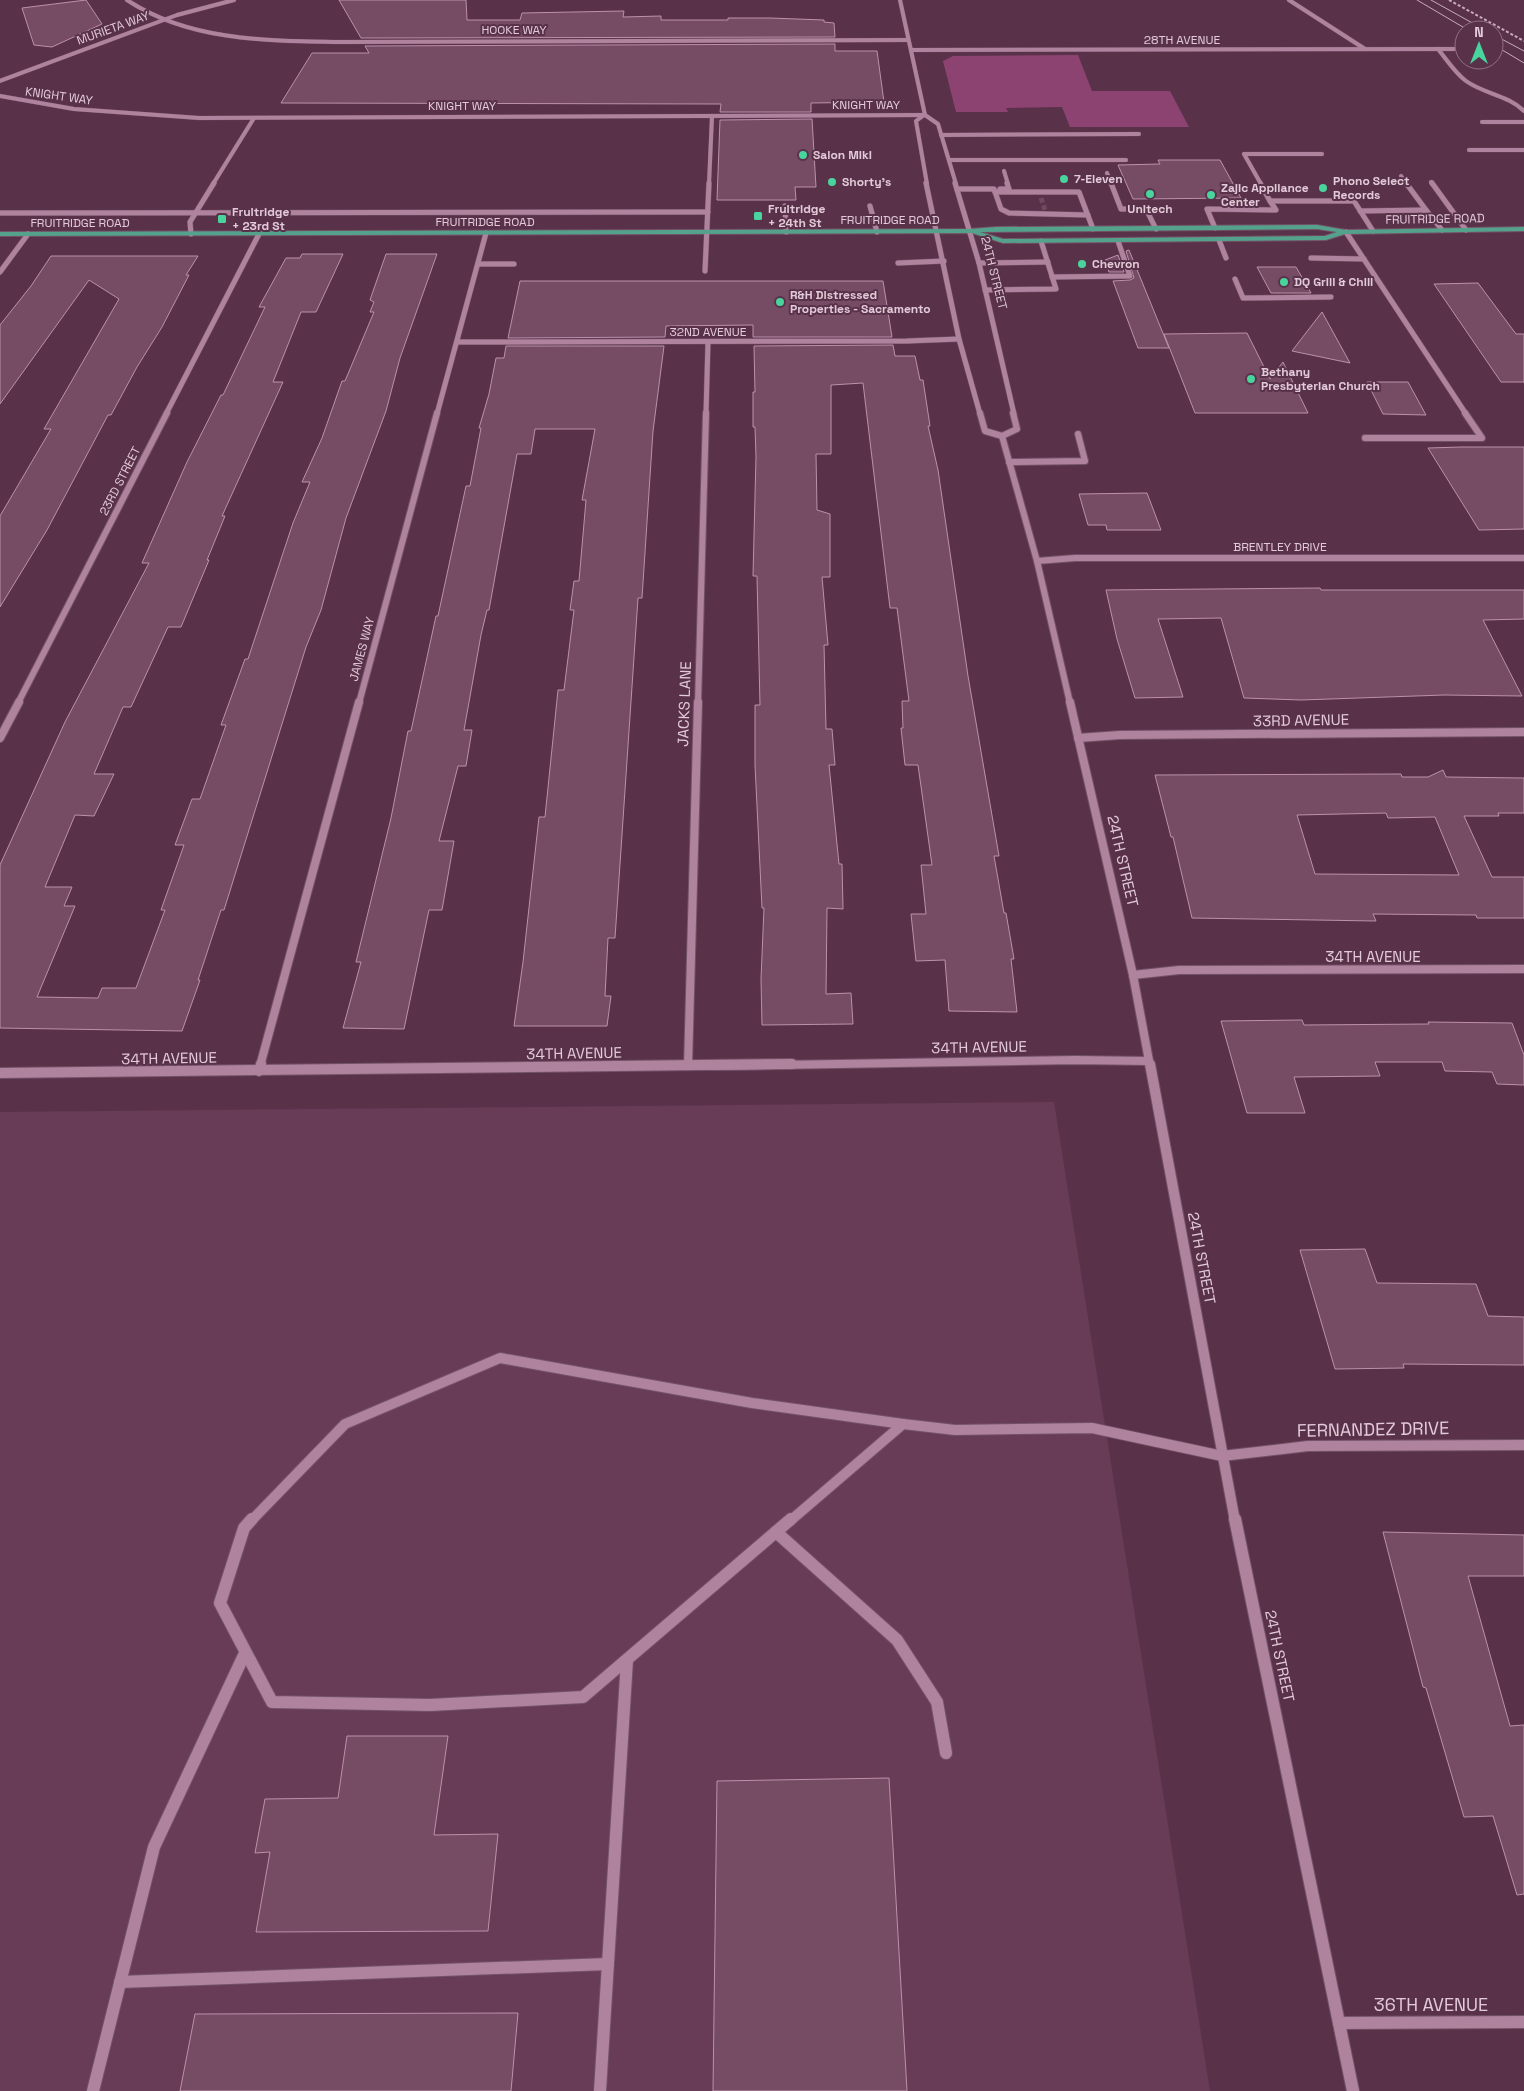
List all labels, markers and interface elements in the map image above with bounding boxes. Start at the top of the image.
street label: MURIETA WAY [74,7,152,49]
north arrow [1454,20,1504,70]
street label: HOOKE WAY [481,22,547,38]
text: N [1474,23,1484,41]
street label: 28TH AVENUE [1144,32,1220,48]
street label: KNIGHT WAY [24,83,94,109]
street label: KNIGHT WAY [832,97,901,113]
street label: KNIGHT WAY [428,98,497,114]
place label: Salon Miki [813,147,872,163]
marker: Salon Miki [797,149,809,161]
place label: 7-Eleven [1074,171,1123,187]
marker: 7-Eleven [1058,173,1070,185]
place label: Phono Select Records [1333,173,1409,203]
place label: Shorty’s [842,174,891,190]
marker: Shorty’s [826,176,838,188]
place label: Zajic Appliance Center [1221,180,1309,210]
marker: Phono Select Records [1317,182,1329,194]
marker: Unitech [1144,188,1156,200]
marker: Zajic Appliance Center [1205,189,1217,201]
place label: Fruitridge + 24th St [768,201,825,231]
place label: Unitech [1127,201,1173,217]
place label: Fruitridge + 23rd St [232,204,289,234]
marker: Fruitridge + 24th St [752,210,764,222]
street label: FRUITRIDGE ROAD [1385,210,1485,228]
street label: FRUITRIDGE ROAD [840,212,940,228]
marker: Fruitridge + 23rd St [216,213,228,225]
street label: FRUITRIDGE ROAD [435,214,535,230]
street label: FRUITRIDGE ROAD [30,215,130,231]
street label: 24TH STREET [977,235,1011,311]
place label: Chevron [1092,256,1140,272]
marker: Chevron [1076,258,1088,270]
place label: DQ Grill & Chill [1294,274,1373,290]
marker: DQ Grill & Chill [1278,276,1290,288]
place label: R&H Distressed Properties - Sacramento [790,287,931,317]
marker: R&H Distressed Properties - Sacramento [774,296,786,308]
street label: 32ND AVENUE [669,324,747,340]
place label: Bethany Presbyterian Church [1261,364,1380,394]
marker: Bethany Presbyterian Church [1245,373,1257,385]
street label: 23RD STREET [96,444,144,518]
street label: BRENTLEY DRIVE [1233,539,1327,555]
street label: JAMES WAY [346,614,378,683]
street label: JACKS LANE [673,661,695,747]
street label: 33RD AVENUE [1253,710,1349,730]
street label: 24TH STREET [1103,813,1143,909]
street label: 34TH AVENUE [1325,947,1421,966]
street label: 34TH AVENUE [931,1037,1027,1057]
street label: 34TH AVENUE [526,1043,622,1063]
street label: 34TH AVENUE [121,1048,217,1068]
street label: 24TH STREET [1184,1210,1220,1306]
street label: FERNANDEZ DRIVE [1297,1416,1449,1442]
street label: 24TH STREET [1261,1608,1299,1704]
street label: 36TH AVENUE [1374,1993,1488,2016]

